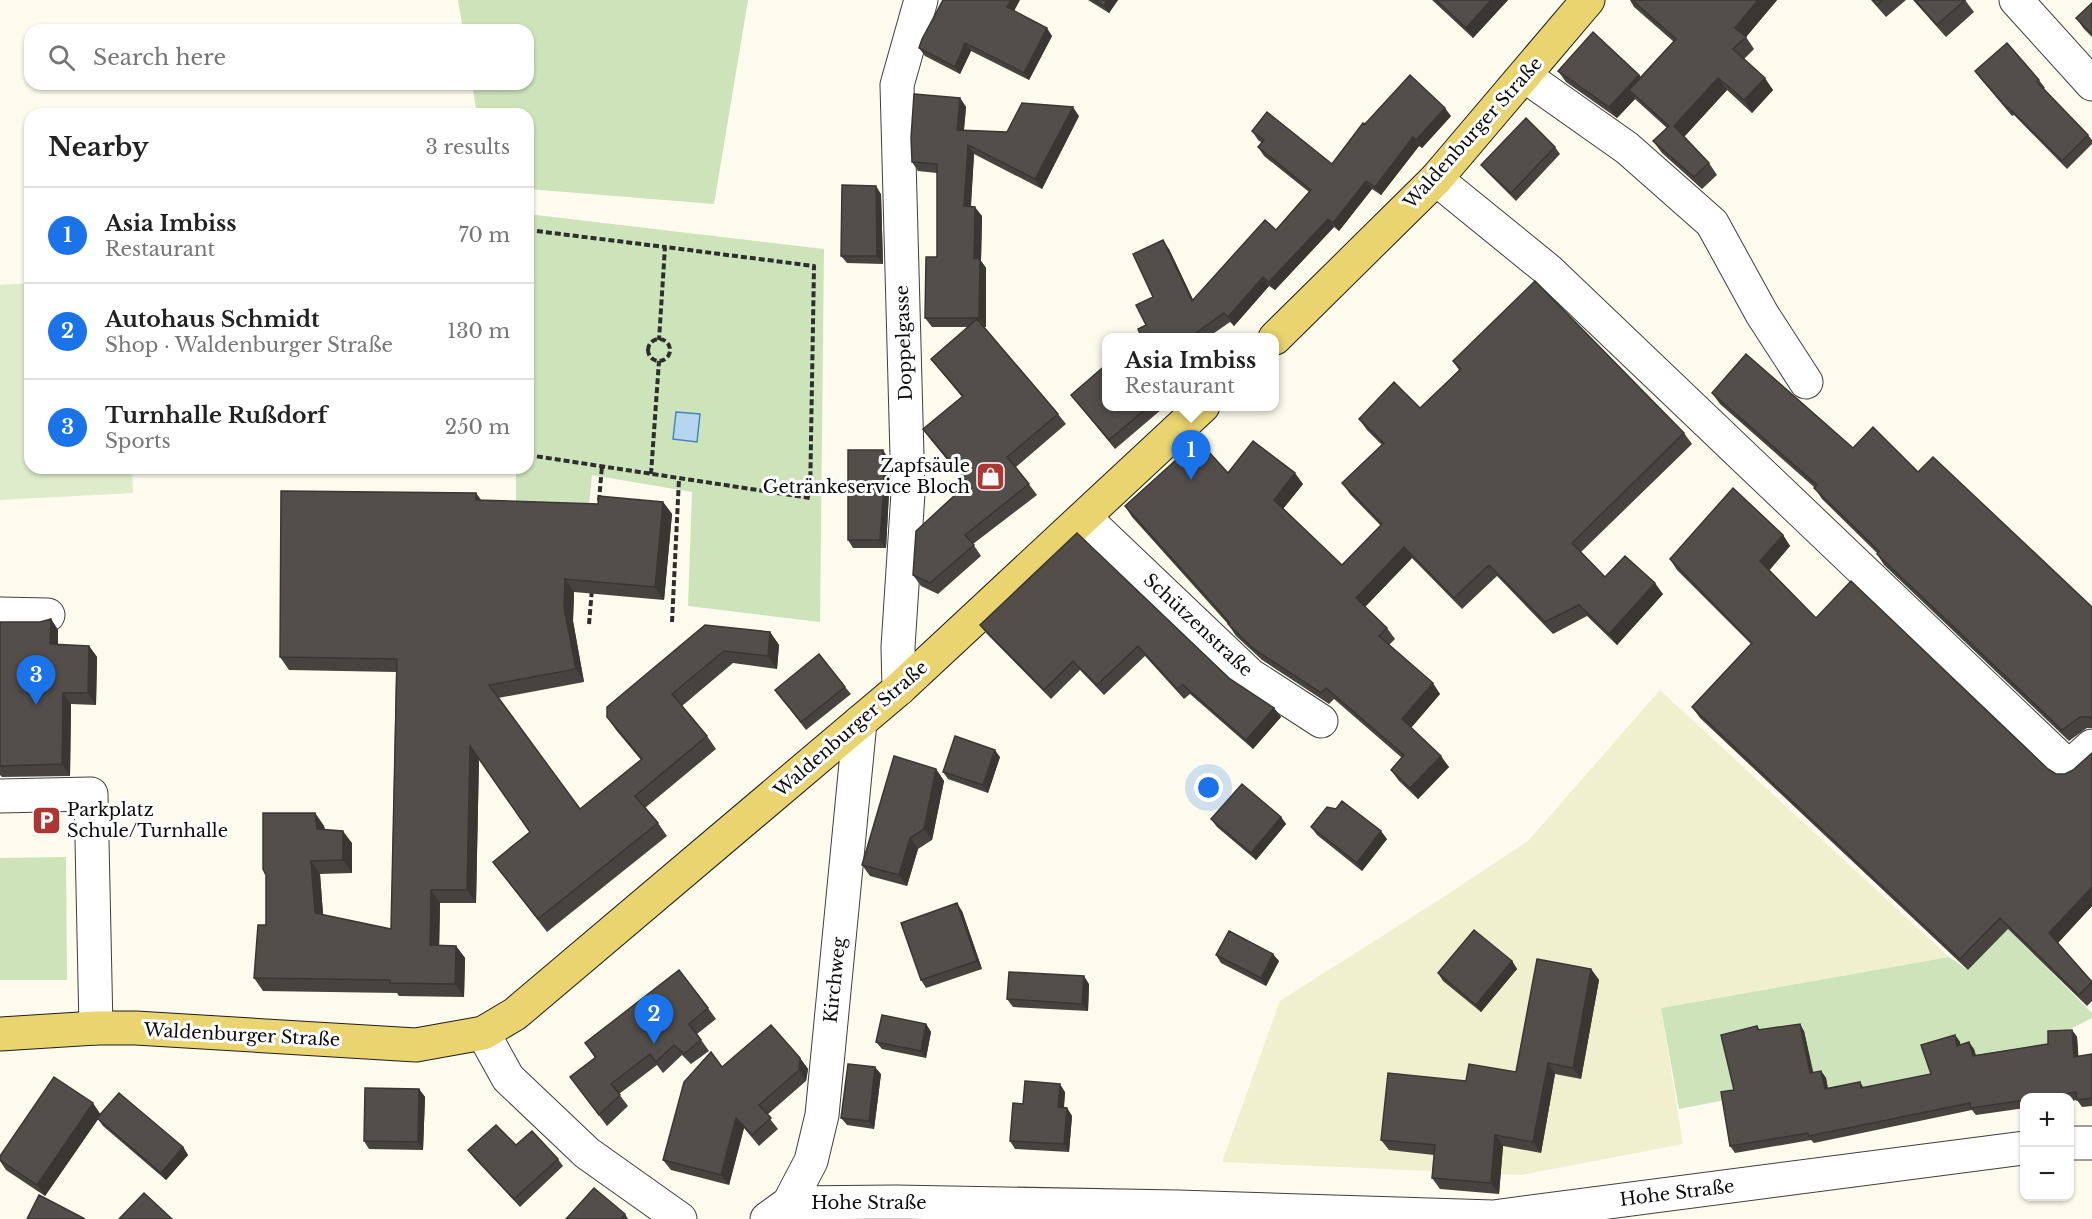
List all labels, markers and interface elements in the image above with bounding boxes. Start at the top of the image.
search box [24,24,534,90]
icon: search [45,41,78,74]
text: Search here [93,44,226,71]
street label: Waldenburger Straße [1398,53,1547,214]
text: Nearby [48,131,149,163]
text: 3 results [426,135,510,159]
text: Asia Imbiss [105,210,237,237]
text: 1 [63,223,72,247]
text: 70 m [458,223,510,247]
text: Restaurant [105,237,215,261]
street label: Doppelgasse [891,285,917,401]
text: Autohaus Schmidt [105,306,319,333]
text: 2 [61,319,74,343]
text: 130 m [447,319,510,343]
text: Shop · Waldenburger Straße [105,333,393,357]
popup [1102,333,1279,411]
text: Asia Imbiss [1125,347,1256,374]
text: Restaurant [1125,374,1235,398]
text: Turnhalle Rußdorf [105,402,327,429]
text: 3 [61,415,74,439]
text: 250 m [445,415,510,439]
text: Sports [105,429,171,453]
pin: 1 [1172,430,1210,480]
place label: Zapfsäule Getränkeservice Bloch [763,455,970,498]
shop icon: Zapfsäule Getränkeservice Bloch [975,460,1007,492]
street label: Schützenstraße [1139,569,1257,681]
pin: 3 [16,656,56,705]
street label: Waldenburger Straße [769,656,932,802]
your location [1194,773,1223,802]
place label: Parkplatz Schule/Turnhalle [67,799,228,842]
parking icon: Parkplatz Schule/Turnhalle [30,804,62,836]
street label: Kirchweg [820,936,850,1024]
pin: 2 [634,994,674,1044]
street label: Waldenburger Straße [142,1019,341,1051]
map controls [2020,1093,2074,1201]
button: + [2020,1093,2074,1147]
button: − [2020,1147,2074,1201]
street label: Hohe Straße [1618,1175,1736,1211]
street label: Hohe Straße [811,1192,927,1214]

